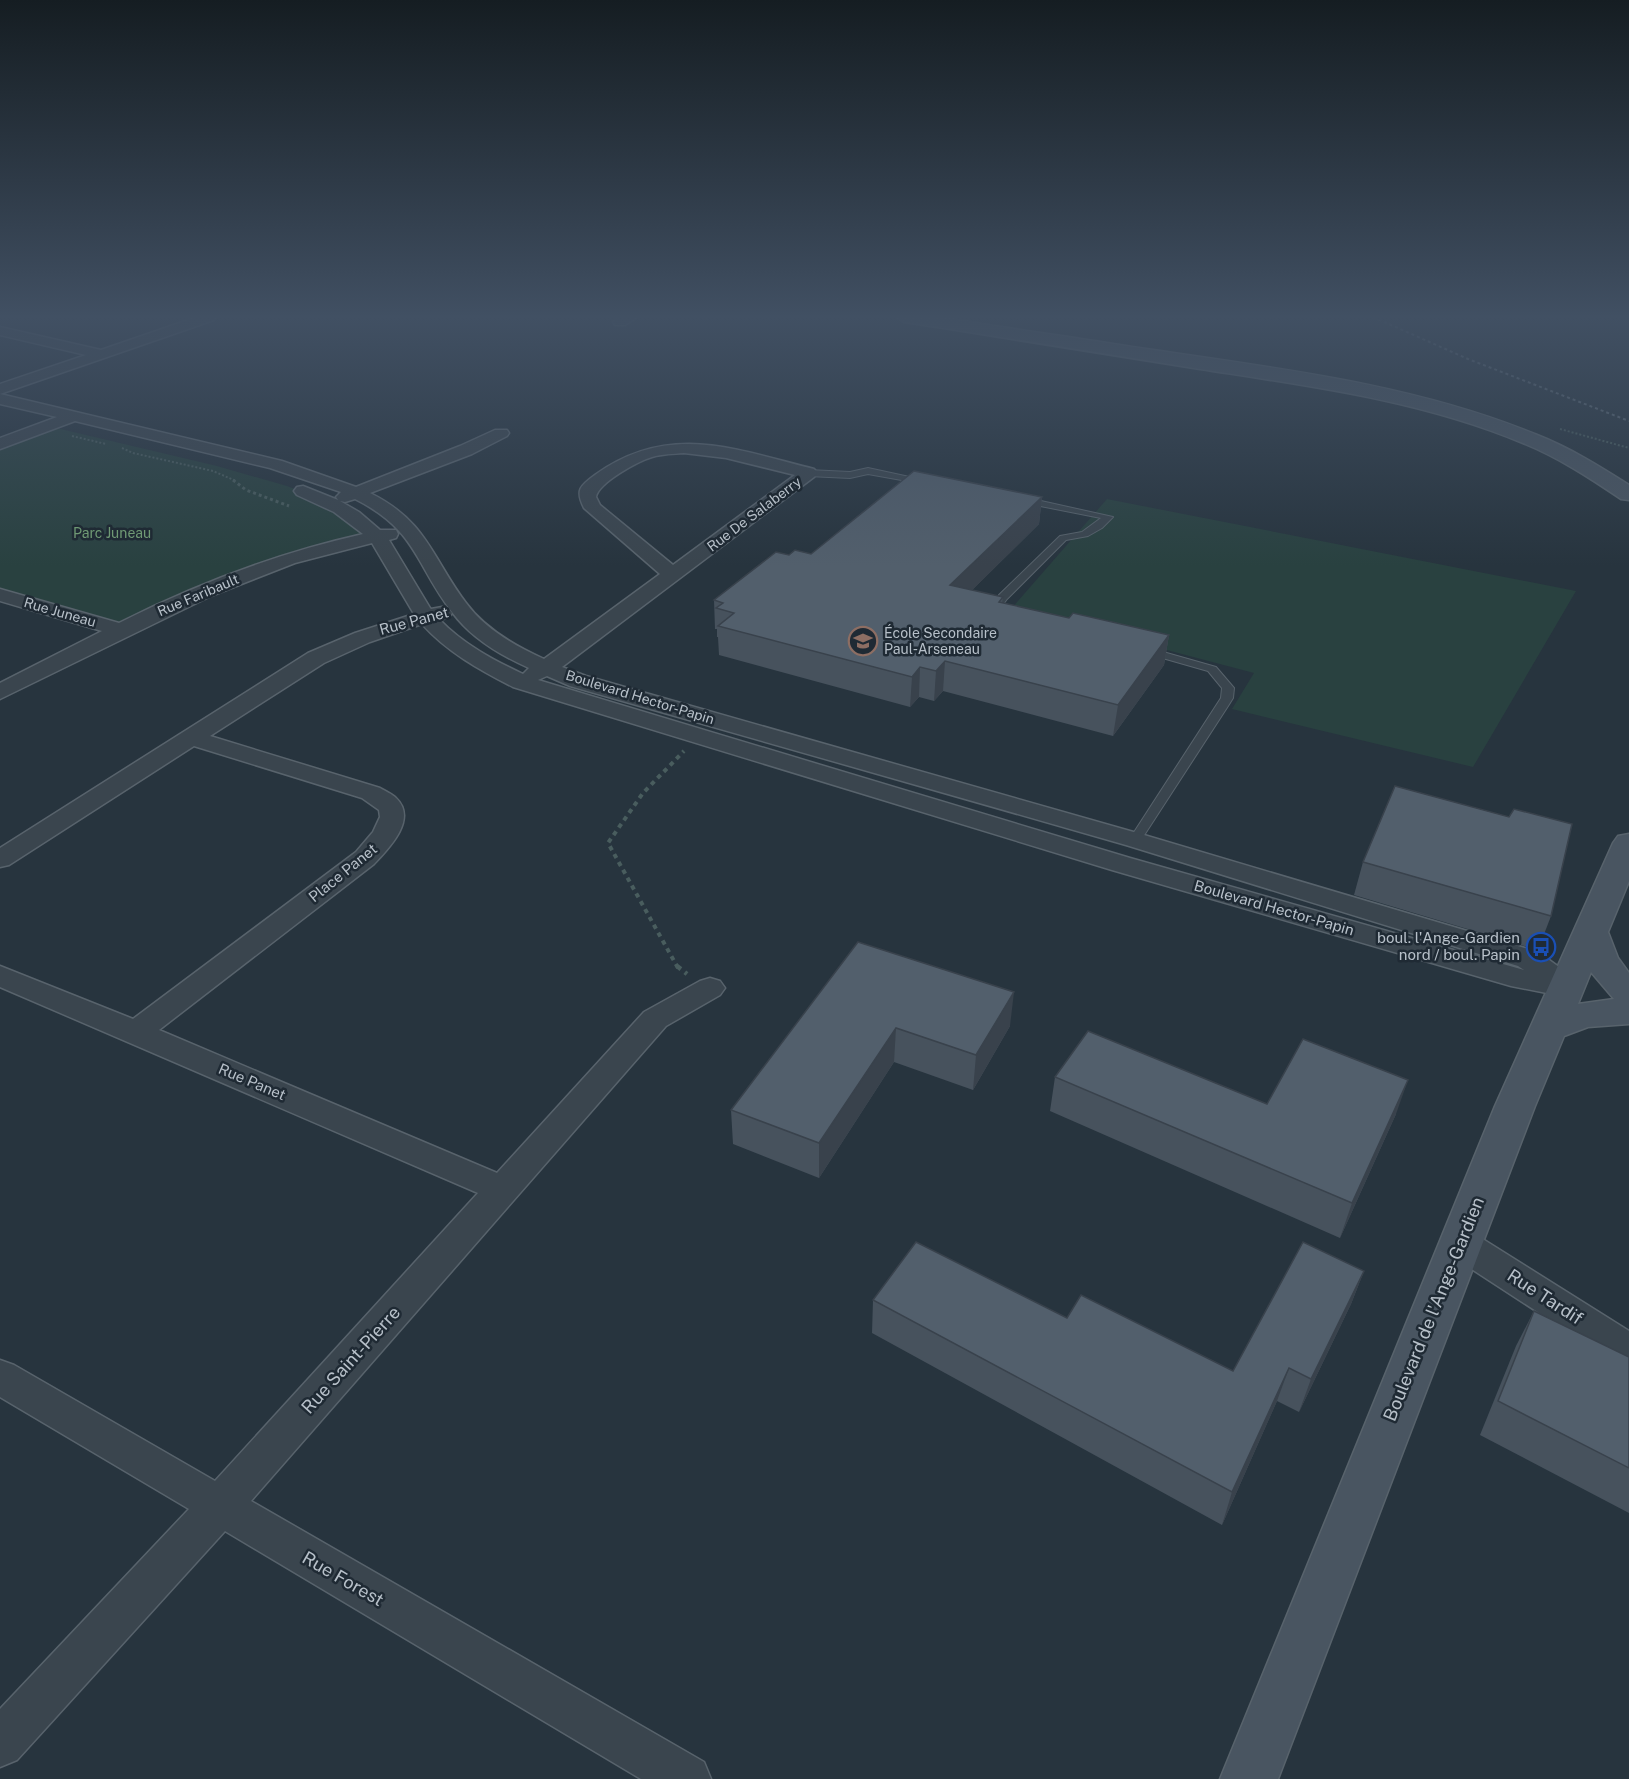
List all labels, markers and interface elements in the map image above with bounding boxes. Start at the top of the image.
street label: Rue De Salaberry [704,473,805,555]
park label: Parc Juneau [73,525,151,541]
street label: Rue Faribault [155,571,241,619]
street label: Rue Juneau [22,594,98,630]
street label: Rue Panet [377,603,451,638]
place label: École Secondaire Paul-Arseneau [884,624,997,657]
school or university icon: École Secondaire Paul-Arseneau [847,625,879,657]
street label: Boulevard Hector-Papin [564,667,716,727]
street label: Place Panet [305,840,380,905]
street label: Boulevard Hector-Papin [1192,877,1356,939]
place label: boul. l'Ange-Gardien nord / boul. Papin [1377,929,1520,963]
bus stop icon: boul. l'Ange-Gardien nord / boul. Papin [1525,931,1557,963]
street label: Rue Panet [216,1060,288,1103]
street label: Boulevard de l'Ange-Gardien [1379,1194,1488,1424]
street label: Rue Tardif [1504,1264,1587,1329]
street label: Rue Saint-Pierre [297,1302,404,1418]
street label: Rue Forest [299,1547,388,1610]

